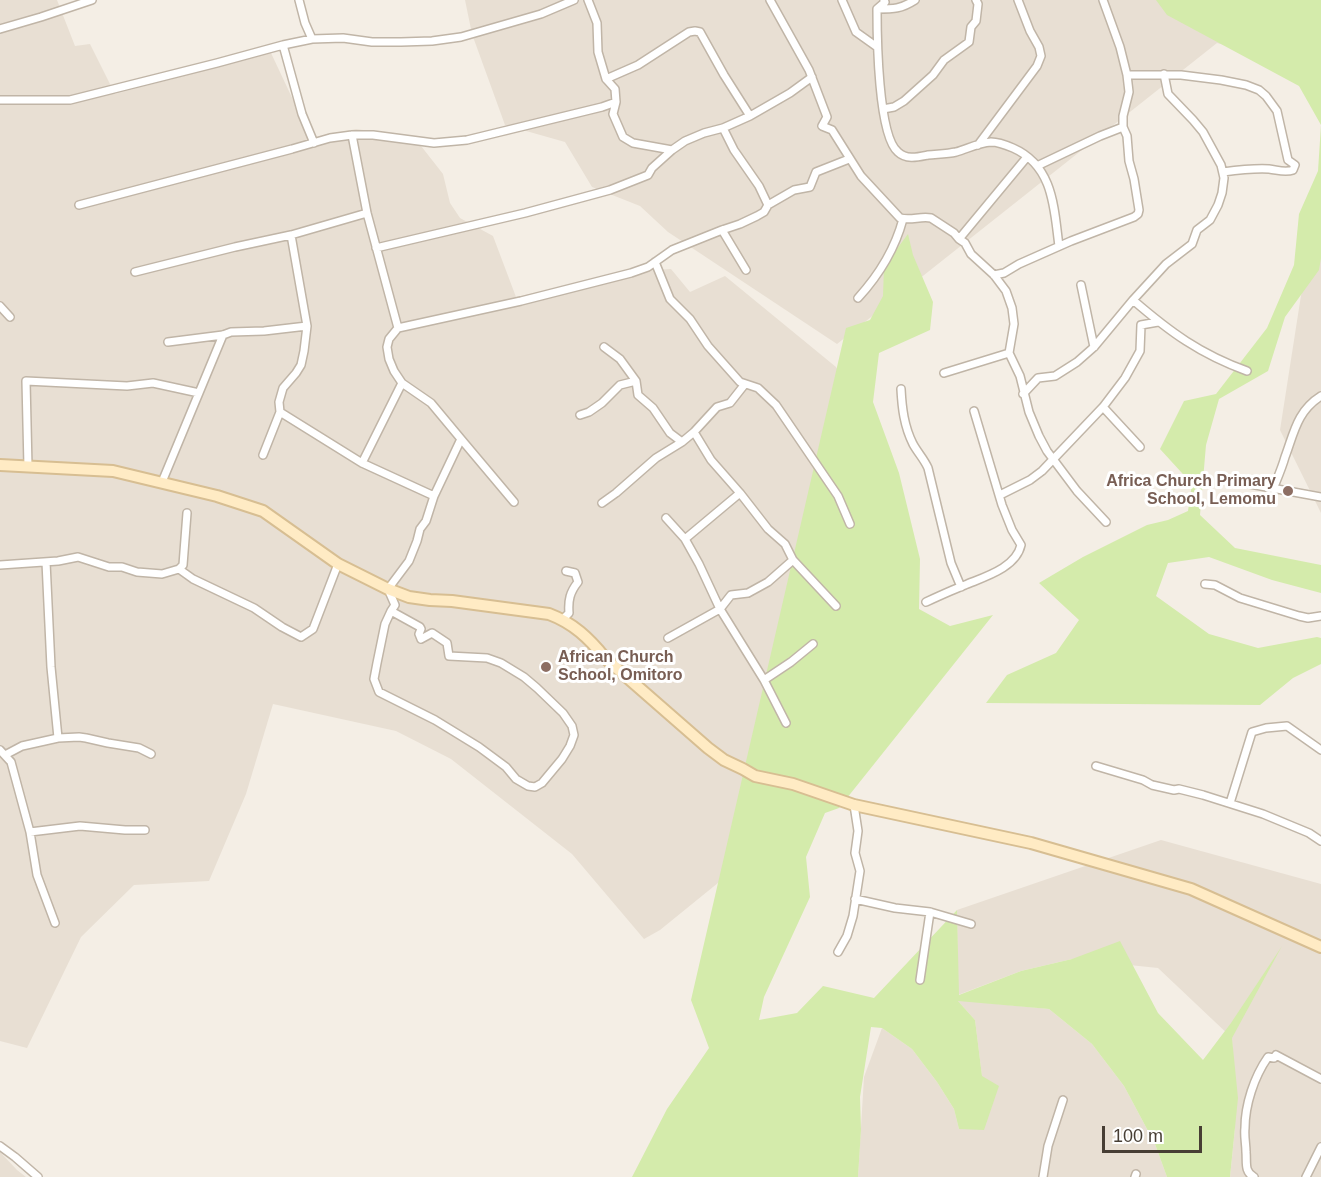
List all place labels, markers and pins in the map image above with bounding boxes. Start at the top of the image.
place label: Africa Church Primary School, Lemomu [1106,472,1276,510]
marker: Africa Church Primary School, Lemomu [1281,484,1295,498]
place label: African Church School, Omitoro [558,648,682,686]
marker: African Church School, Omitoro [539,660,553,674]

